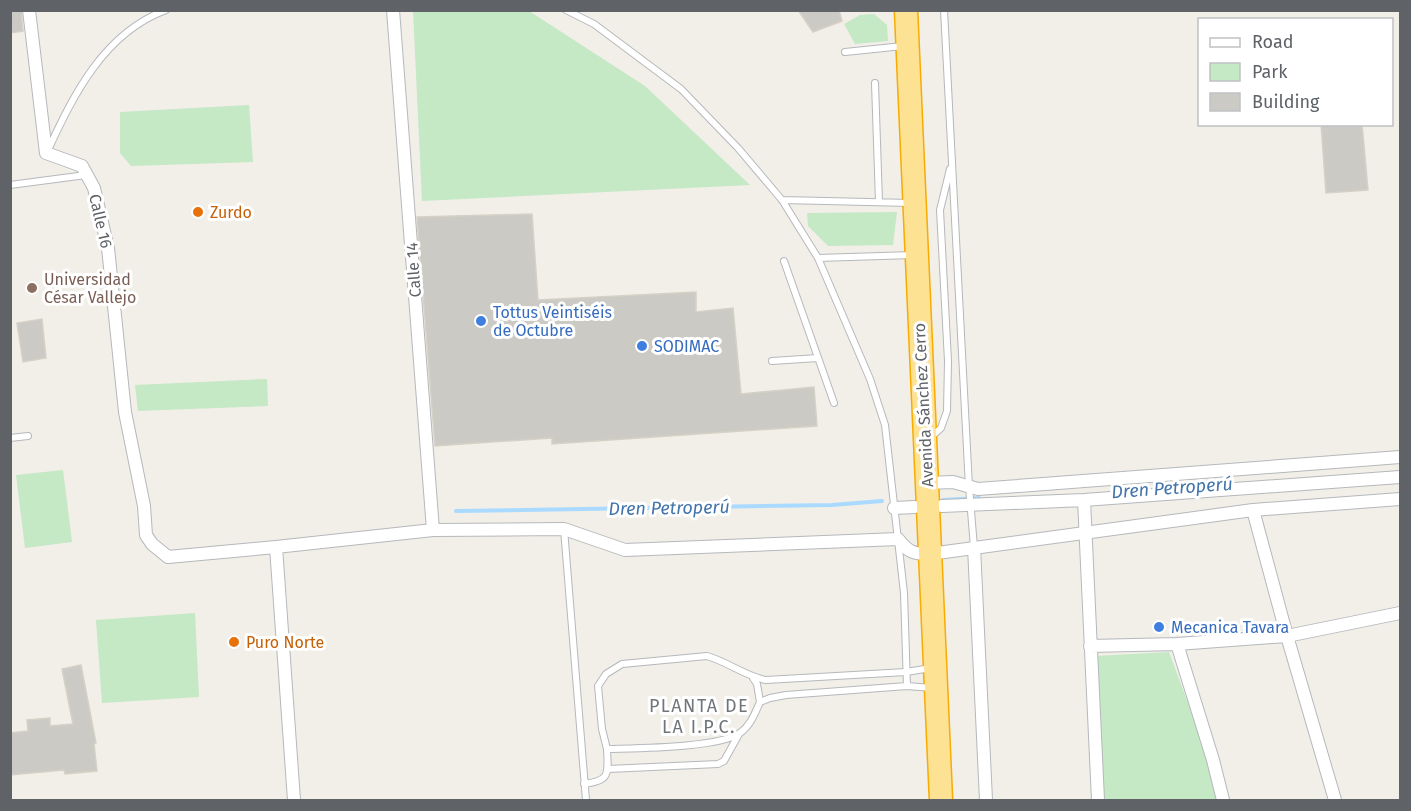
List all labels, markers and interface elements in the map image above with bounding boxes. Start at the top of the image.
legend [1198,18,1393,126]
text: Road [1252,31,1294,53]
text: Park [1252,61,1288,83]
text: Building [1252,91,1320,113]
street label: Calle 16 [85,192,116,250]
place label: Zurdo [210,203,252,222]
marker: Zurdo [191,205,205,219]
street label: Calle 14 [402,241,425,298]
place label: Universidad César Vallejo [44,270,136,307]
marker: Universidad César Vallejo [25,281,39,295]
place label: Tottus Veintiséis de Octubre [493,303,612,340]
marker: Tottus Veintiséis de Octubre [474,314,488,328]
street label: Avenida Sánchez Cerro [910,322,937,488]
place label: SODIMAC [654,337,719,356]
marker: SODIMAC [635,339,649,353]
water label: Dren Petroperú [1111,473,1233,503]
water label: Dren Petroperú [608,496,730,520]
place label: Mecanica Tavara [1171,618,1289,637]
marker: Mecanica Tavara [1152,620,1166,634]
place label: Puro Norte [246,633,324,652]
marker: Puro Norte [227,635,241,649]
district label: PLANTA DE LA I.P.C. [649,695,749,738]

